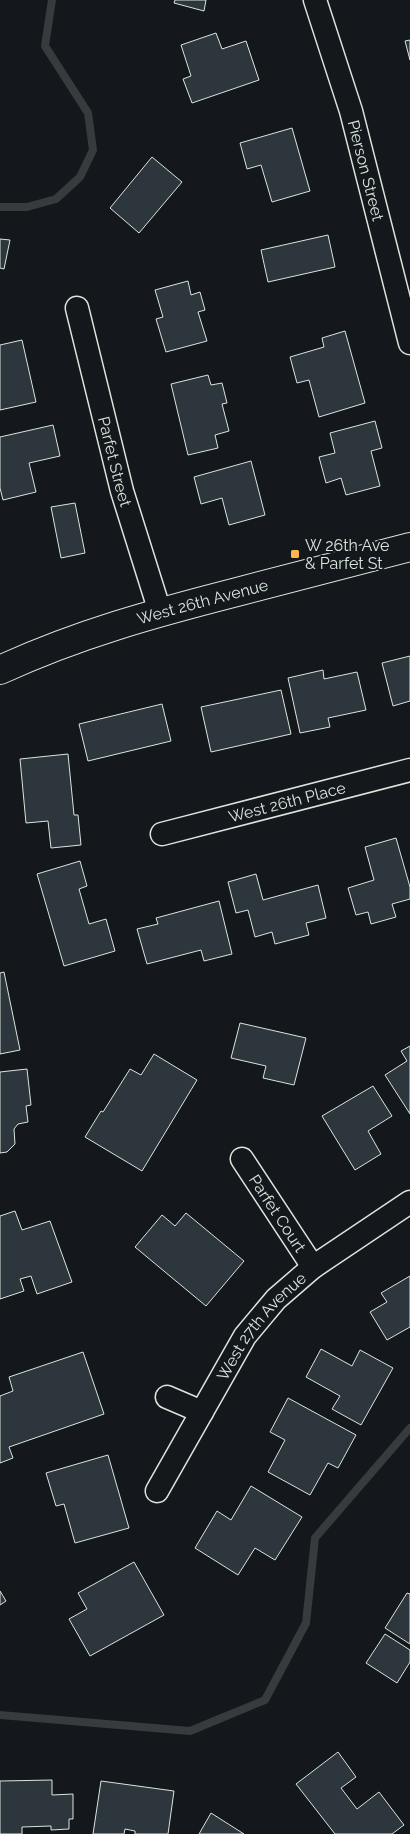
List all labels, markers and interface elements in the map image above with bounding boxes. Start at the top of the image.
street label: Pierson Street [344,118,388,224]
street label: Parfet Street [94,414,136,510]
place label: W 26th Ave & Parfet St [305,536,389,573]
marker: W 26th Ave & Parfet St [289,548,301,560]
street label: West 26th Avenue [135,575,270,628]
street label: West 26th Place [226,778,347,826]
street label: Parfet Court [245,1171,310,1256]
street label: West 27th Avenue [213,1268,310,1383]

